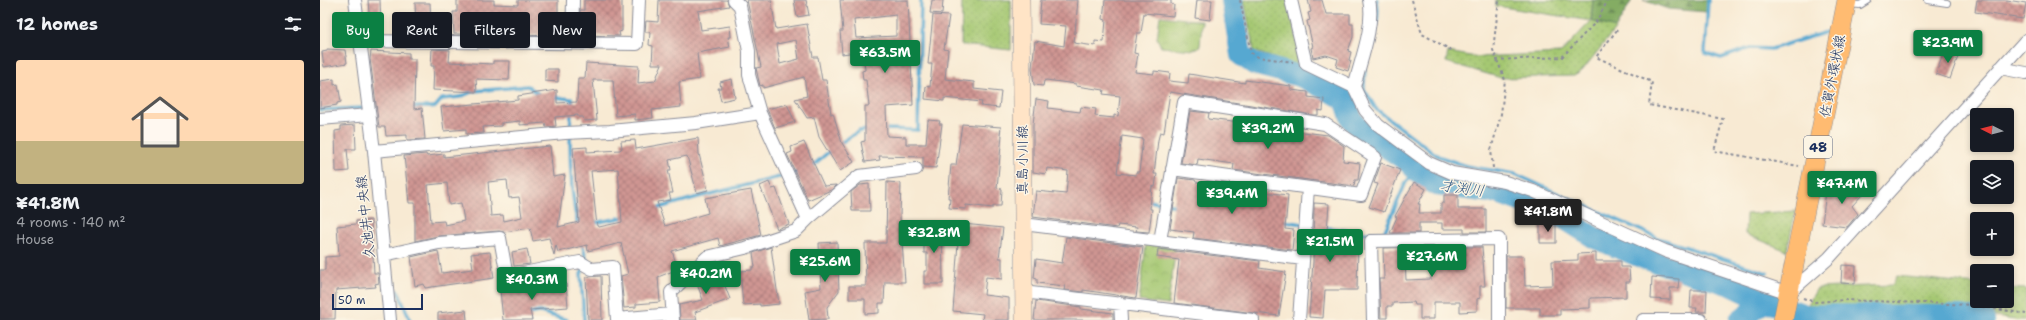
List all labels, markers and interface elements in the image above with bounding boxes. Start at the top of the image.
chip: Buy [332,12,384,48]
chip: Rent [392,12,452,48]
chip: Filters [460,12,530,48]
chip: New [538,12,596,48]
text: 12 homes [16,13,98,35]
icon: filters [282,13,304,35]
pin: ¥23.9M [1915,30,1981,64]
street label: 佐賀外環状線 [1815,33,1849,119]
text: ¥23.9M [1922,34,1974,51]
pin: ¥63.5M [852,40,918,74]
text: ¥63.5M [859,44,911,61]
icon: home [124,86,196,158]
north arrow [1970,108,2014,152]
map controls [1970,108,2014,308]
pin: ¥39.2M [1235,116,1301,150]
text: ¥39.2M [1242,120,1294,137]
street label: 真島小川線 [1013,125,1031,195]
road number: 48 [1804,136,1832,158]
button: layers [1970,160,2014,204]
pin: ¥47.4M [1809,171,1875,205]
street label: 久池井中央線 [352,174,378,260]
water label: 才渕川 [1438,175,1486,201]
text: ¥47.4M [1816,175,1868,192]
pin: ¥39.4M [1199,181,1265,215]
text: ¥39.4M [1206,185,1258,202]
text: ¥41.8M [16,192,80,214]
pin: ¥41.8M [1515,199,1581,233]
text: ¥41.8M [1524,203,1572,220]
button: + [1970,212,2014,256]
text: 4 rooms · 140 m² [16,214,125,231]
pin: ¥32.8M [901,220,967,254]
text: ¥32.8M [908,224,960,241]
pin: ¥21.5M [1297,229,1363,263]
text: House [16,231,54,248]
text: ¥21.5M [1306,233,1354,250]
pin: ¥27.6M [1399,244,1465,278]
text: ¥27.6M [1406,248,1458,265]
pin: ¥25.6M [792,249,858,283]
text: ¥25.6M [799,253,851,270]
pin: ¥40.2M [673,261,739,295]
button: − [1970,264,2014,308]
text: ¥40.2M [680,265,732,282]
pin: ¥40.3M [499,267,565,301]
text: ¥40.3M [506,271,558,288]
scale bar [332,292,423,311]
text: 50 m [338,293,366,308]

